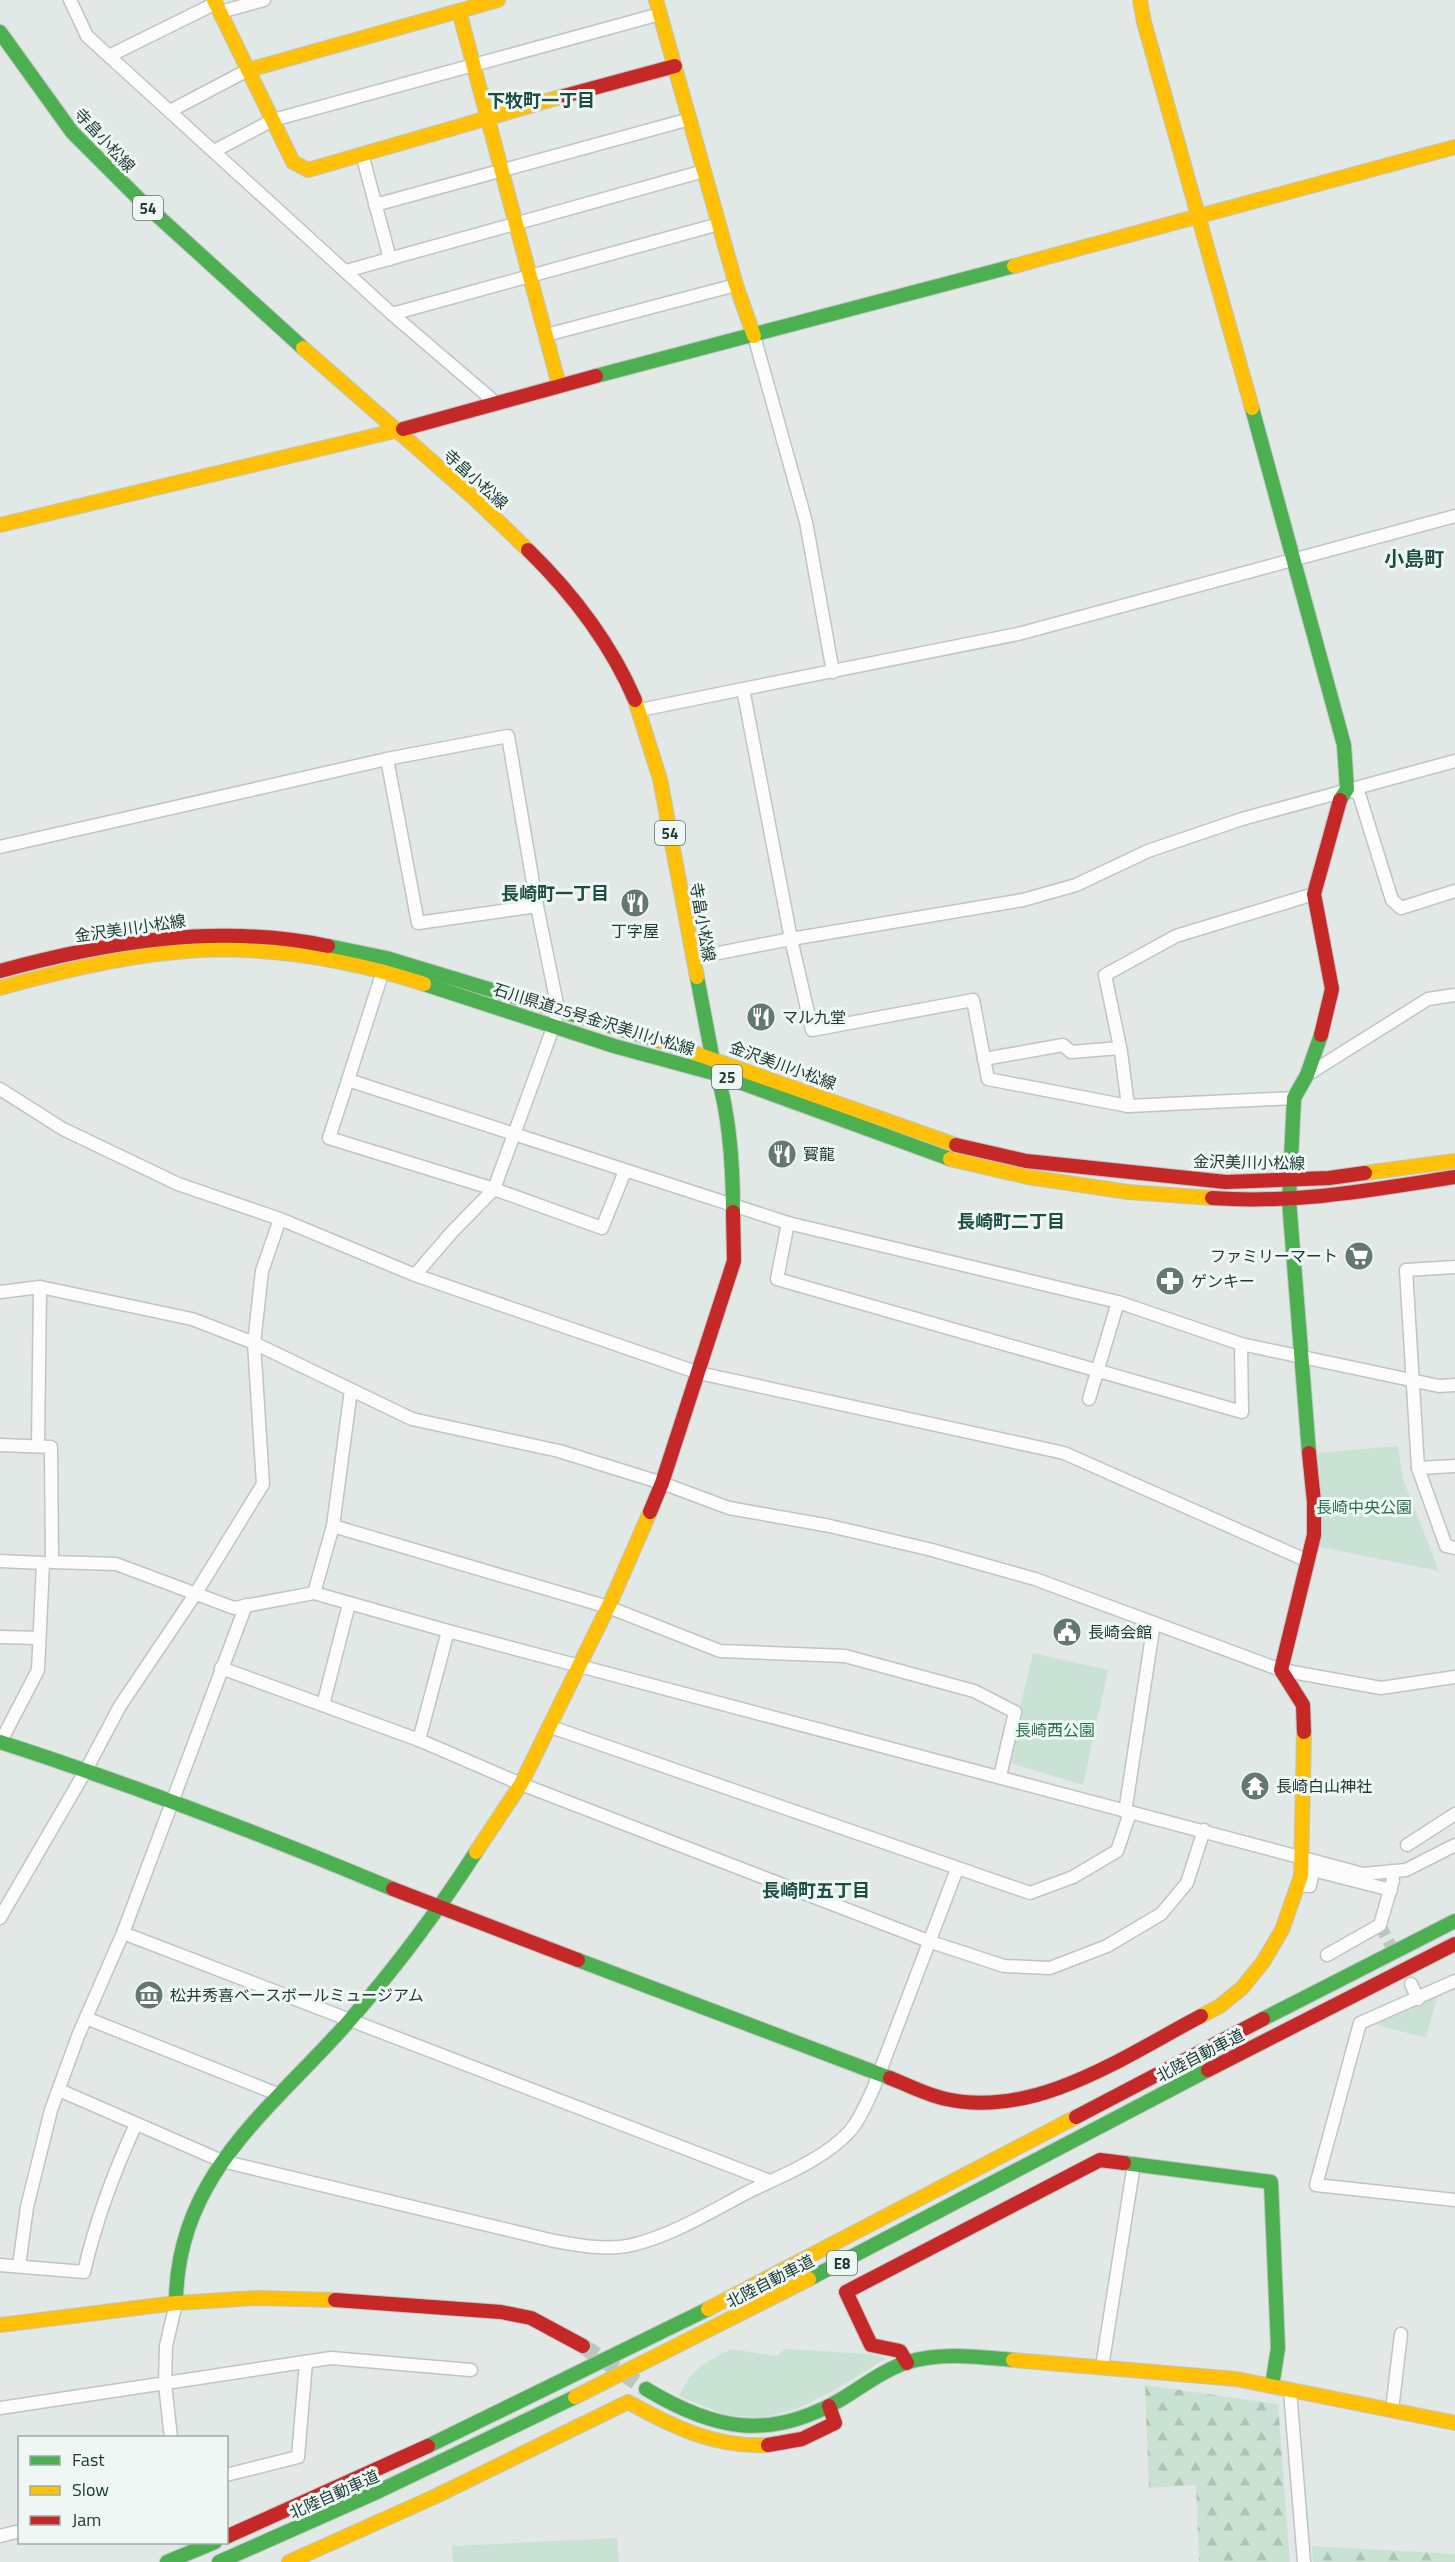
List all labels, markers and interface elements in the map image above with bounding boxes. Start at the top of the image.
district label: 下牧町一丁目 [487,87,595,114]
street label: 寺畠小松線 [69,103,141,177]
road number: 54 [133,196,163,220]
street label: 寺畠小松線 [438,443,514,515]
district label: 小島町 [1384,543,1444,574]
road number: 54 [655,821,685,845]
district label: 長崎町一丁目 [501,880,609,907]
street label: 寺畠小松線 [684,881,722,963]
restaurant icon: 丁字屋 [619,887,651,919]
street label: 金沢美川小松線 [73,908,187,948]
place label: 丁字屋 [611,919,659,943]
street label: 石川県道25号金沢美川小松線 [490,977,698,1061]
restaurant icon: マル九堂 [745,1001,777,1033]
place label: マル九堂 [782,1005,846,1029]
street label: 金沢美川小松線 [726,1035,840,1095]
road number: 25 [712,1065,742,1089]
restaurant icon: 寳龍 [766,1138,798,1170]
place label: 寳龍 [803,1142,835,1166]
street label: 金沢美川小松線 [1193,1149,1305,1175]
district label: 長崎町二丁目 [957,1208,1065,1235]
supermarket icon: ファミリーマート [1343,1240,1375,1272]
place label: ファミリーマート [1210,1244,1338,1268]
pharmacy icon: ゲンキー [1154,1265,1186,1297]
place label: ゲンキー [1191,1269,1255,1293]
park label: 長崎中央公園 [1316,1495,1412,1519]
public building icon: 長崎会館 [1051,1616,1083,1648]
place label: 長崎会館 [1088,1620,1152,1644]
park label: 長崎西公園 [1015,1718,1095,1742]
temple icon: 長崎白山神社 [1239,1770,1271,1802]
place label: 長崎白山神社 [1276,1774,1372,1798]
district label: 長崎町五丁目 [762,1877,870,1904]
museum icon: 松井秀喜ベースボールミュージアム [133,1979,165,2011]
place label: 松井秀喜ベースボールミュージアム [170,1983,424,2007]
street label: 北陸自動車道 [1152,2023,1248,2087]
street label: 北陸自動車道 [722,2249,818,2313]
road number: E8 [827,2251,857,2275]
legend [18,2436,228,2544]
text: Fast [72,2446,105,2473]
street label: 北陸自動車道 [285,2464,383,2524]
text: Slow [72,2476,109,2503]
text: Jam [72,2506,101,2533]

